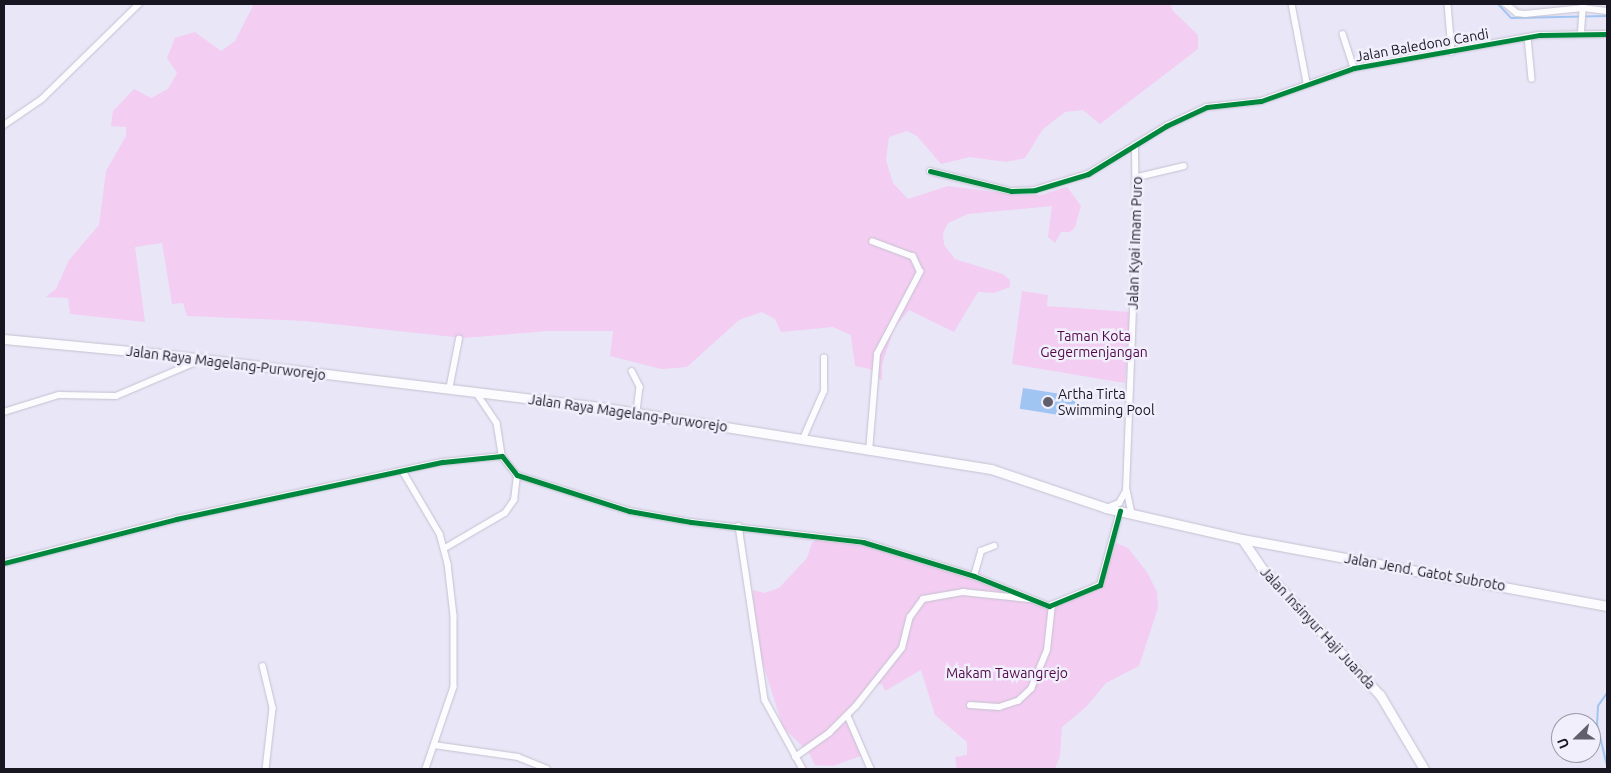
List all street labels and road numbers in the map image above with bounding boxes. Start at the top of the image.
street label: Jalan Baledono Candi [1354,25,1490,65]
street label: Jalan Kyai Imam Puro [1124,176,1146,310]
street label: Jalan Raya Magelang-Purworejo [125,342,327,384]
street label: Jalan Raya Magelang-Purworejo [527,391,729,435]
street label: Jalan Jend. Gatot Subroto [1343,550,1507,594]
street label: Jalan Insinyur Haji Juanda [1257,563,1379,693]

